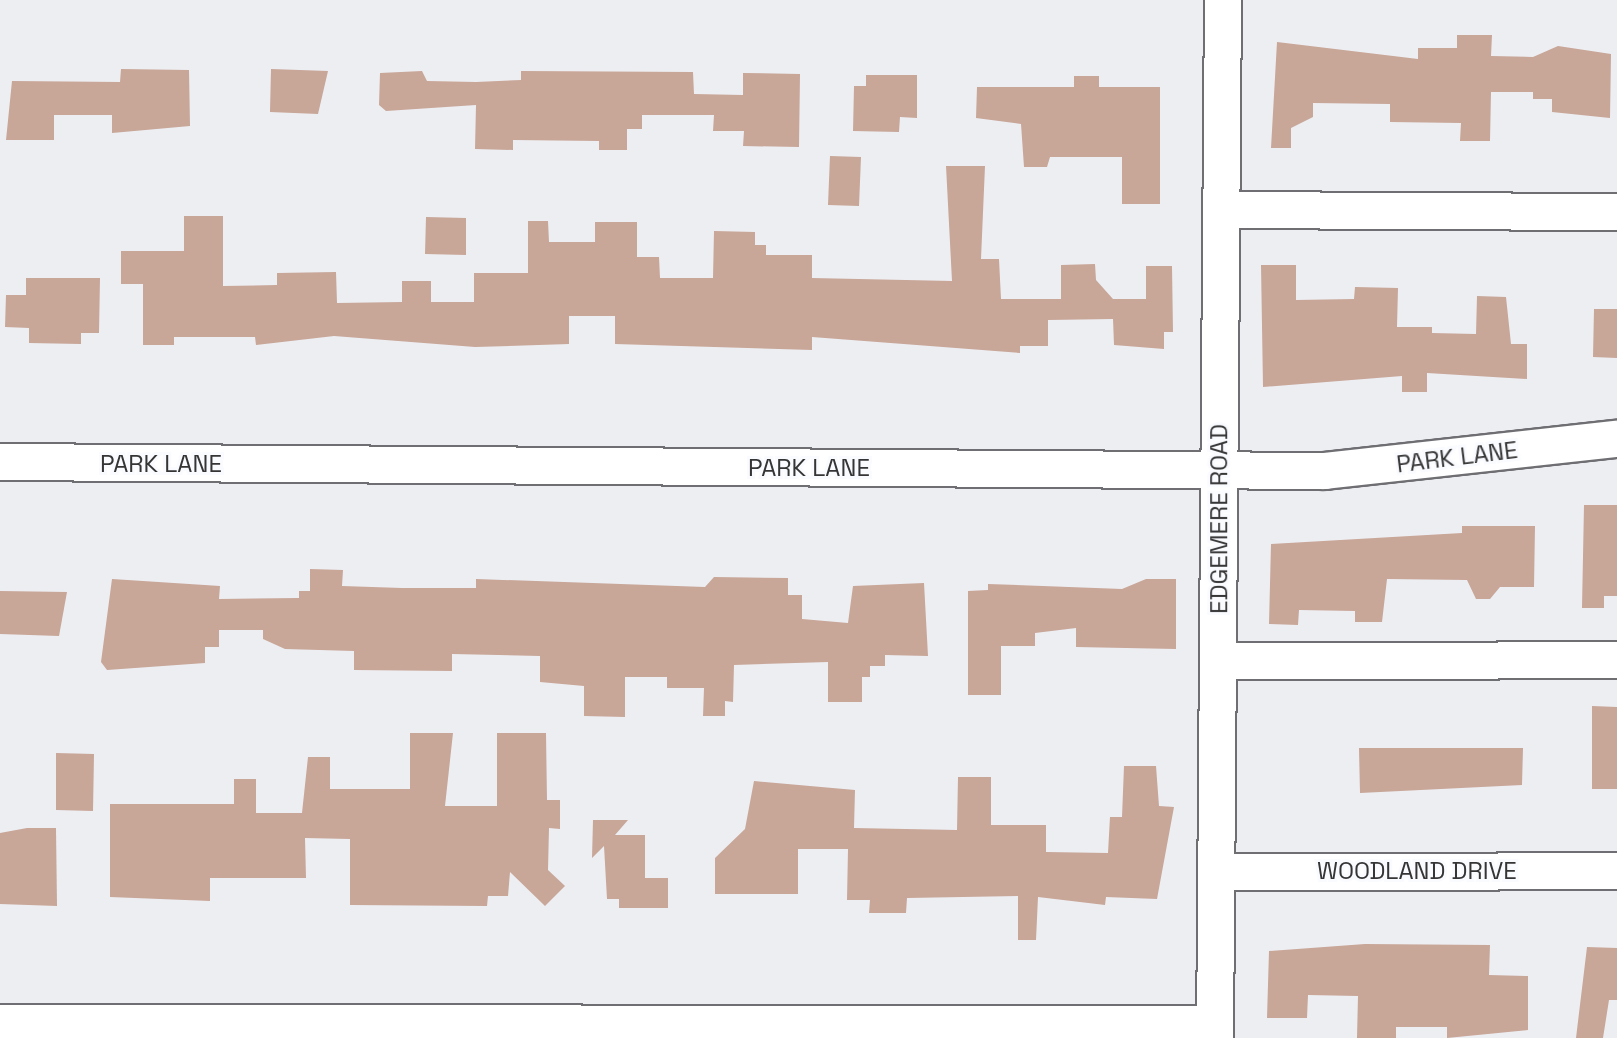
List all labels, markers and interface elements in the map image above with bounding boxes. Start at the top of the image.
street label: EDGEMERE ROAD [1205,424,1233,614]
street label: PARK LANE [1395,435,1519,479]
street label: PARK LANE [100,450,222,478]
street label: PARK LANE [748,454,870,482]
street label: WOODLAND DRIVE [1317,857,1517,885]

